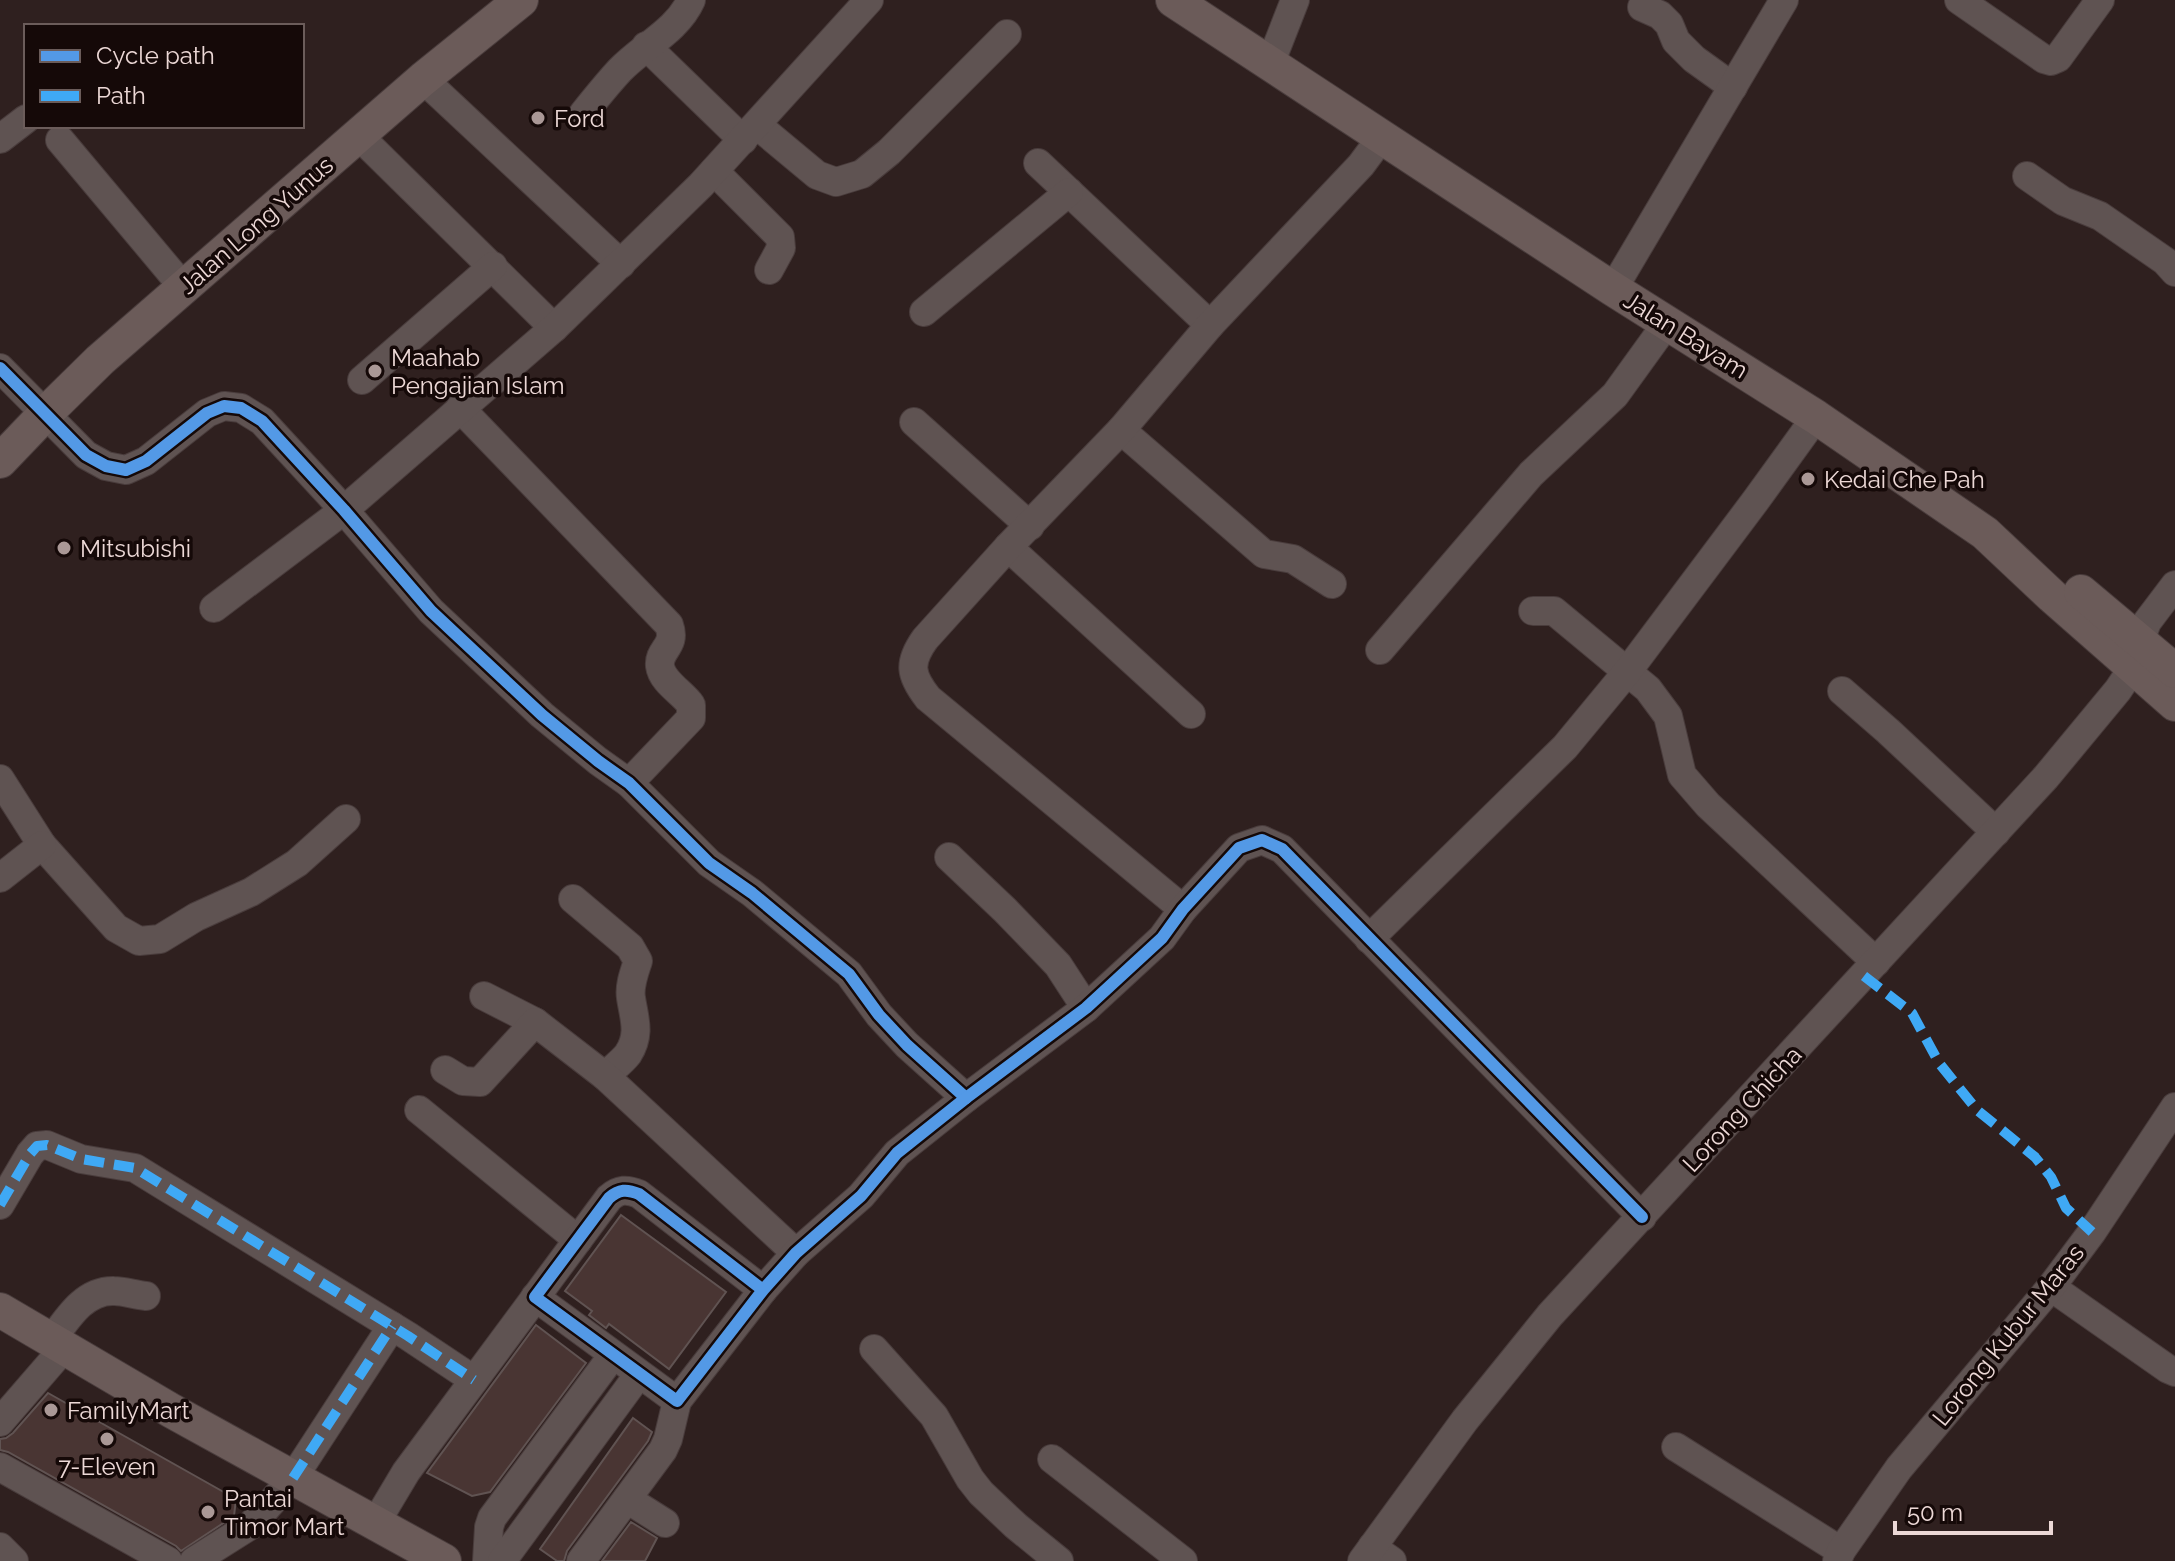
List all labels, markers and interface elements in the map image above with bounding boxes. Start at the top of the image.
legend [24,24,304,128]
text: Cycle path [96,41,215,70]
text: Path [96,81,146,110]
place label: Ford [554,104,605,133]
marker: Ford [529,109,547,127]
street label: Jalan Long Yunus [173,150,339,300]
street label: Jalan Bayam [1619,285,1753,385]
place label: Maahab Pengajian Islam [391,343,565,400]
marker: Maahab Pengajian Islam [366,362,384,380]
place label: Kedai Che Pah [1824,465,1985,494]
marker: Kedai Che Pah [1799,470,1817,488]
place label: Mitsubishi [80,534,191,563]
marker: Mitsubishi [55,539,73,557]
street label: Lorong Chicha [1676,1040,1808,1178]
street label: Lorong Kubur Maras [1926,1239,2090,1431]
place label: FamilyMart [67,1396,190,1425]
marker: FamilyMart [42,1401,60,1419]
marker: 7-Eleven [98,1430,116,1448]
place label: 7-Eleven [58,1452,156,1481]
place label: Pantai Timor Mart [224,1484,345,1541]
scale bar [1895,1485,2051,1535]
text: 50 m [1907,1498,1963,1527]
marker: Pantai Timor Mart [199,1503,217,1521]

